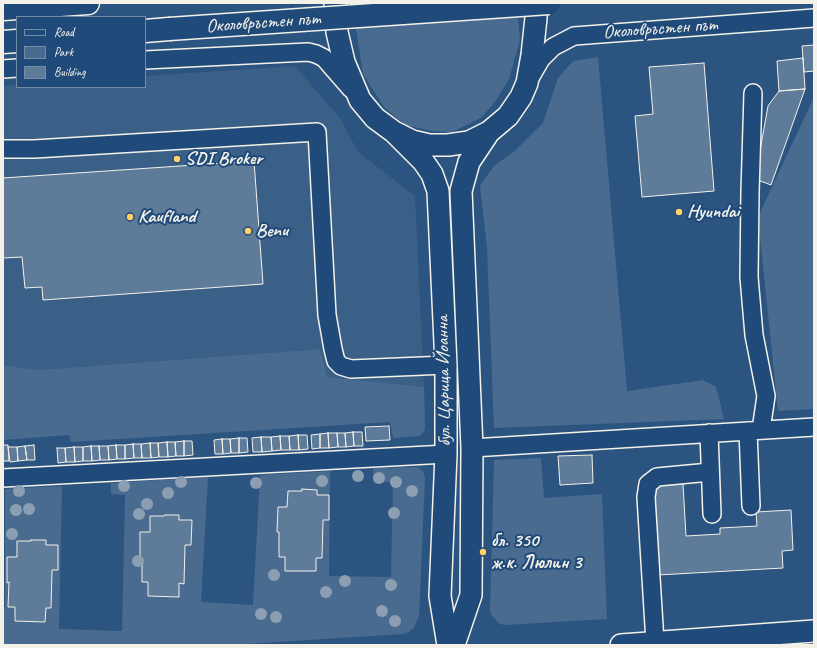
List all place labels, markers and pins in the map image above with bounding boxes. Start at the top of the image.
place label: SDI Broker [185,148,262,170]
marker: SDI Broker [172,154,182,164]
place label: Hyundai [687,201,739,223]
place label: Kaufland [138,206,195,228]
marker: Hyundai [674,207,684,217]
marker: Kaufland [125,212,135,222]
place label: Benu [256,220,288,242]
marker: Benu [243,226,253,236]
place label: бл. 350 ж.к. Люлин 3 [491,530,582,574]
marker: бл. 350 ж.к. Люлин 3 [478,547,488,557]

